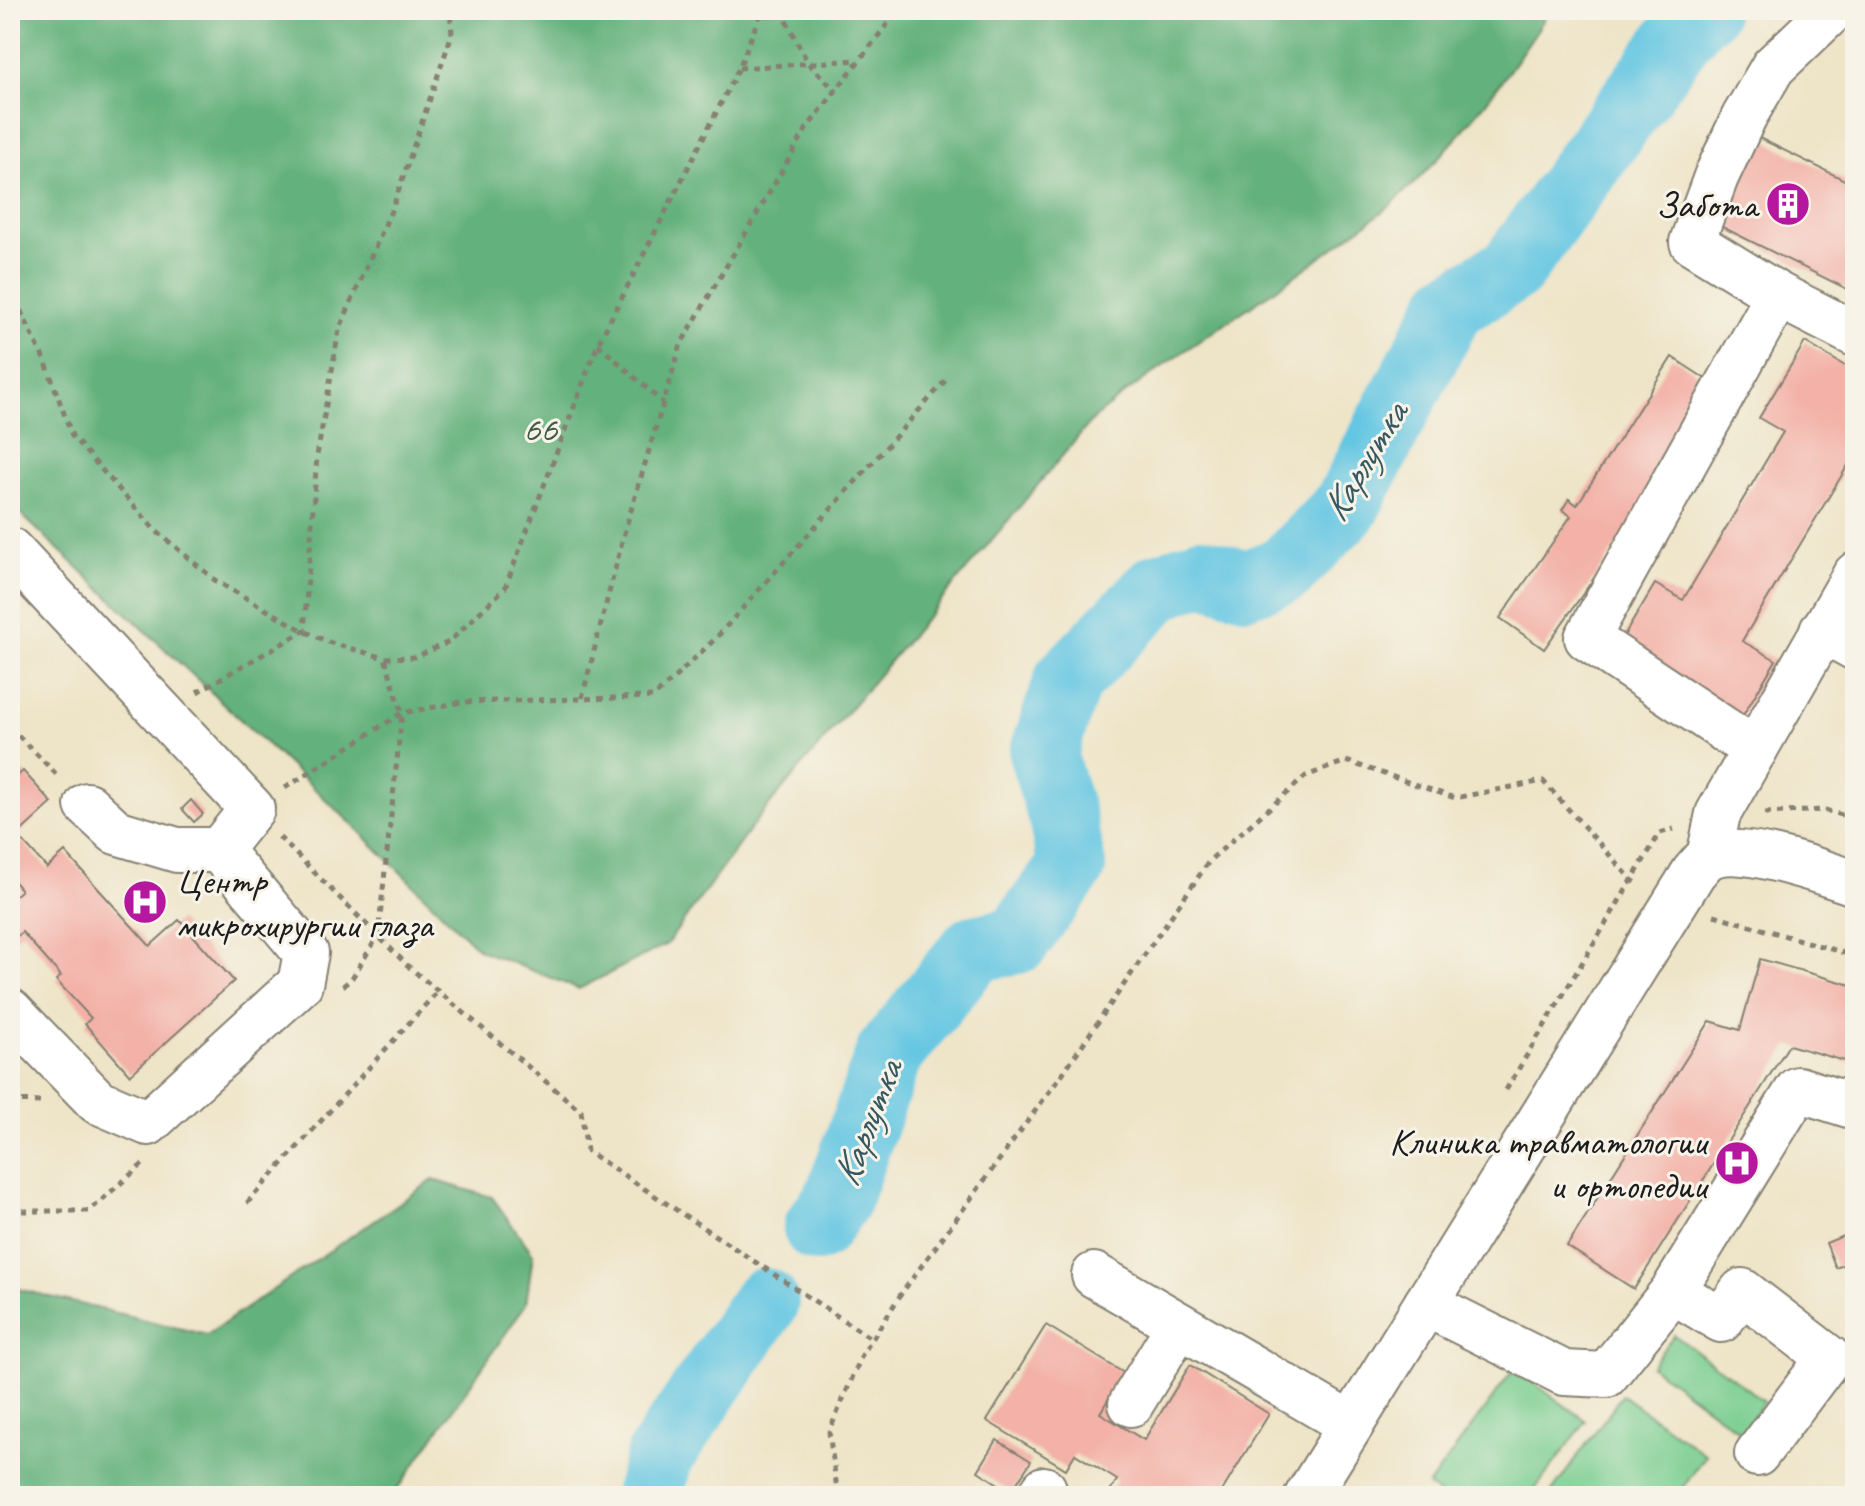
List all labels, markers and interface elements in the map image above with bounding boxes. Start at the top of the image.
building icon: Забота [1764,180,1812,228]
place label: Забота [1656,181,1760,228]
water label: Карлутка [1309,389,1421,530]
park label: 66 [523,405,559,452]
place label: Центр микрохирургии глаза [176,857,435,948]
hospital icon: Центр микрохирургии глаза [121,878,169,926]
water label: Карлутка [820,1050,915,1193]
place label: Клиника травматологии и ортопедии [1389,1118,1710,1209]
hospital icon: Клиника травматологии и ортопедии [1713,1139,1761,1187]

